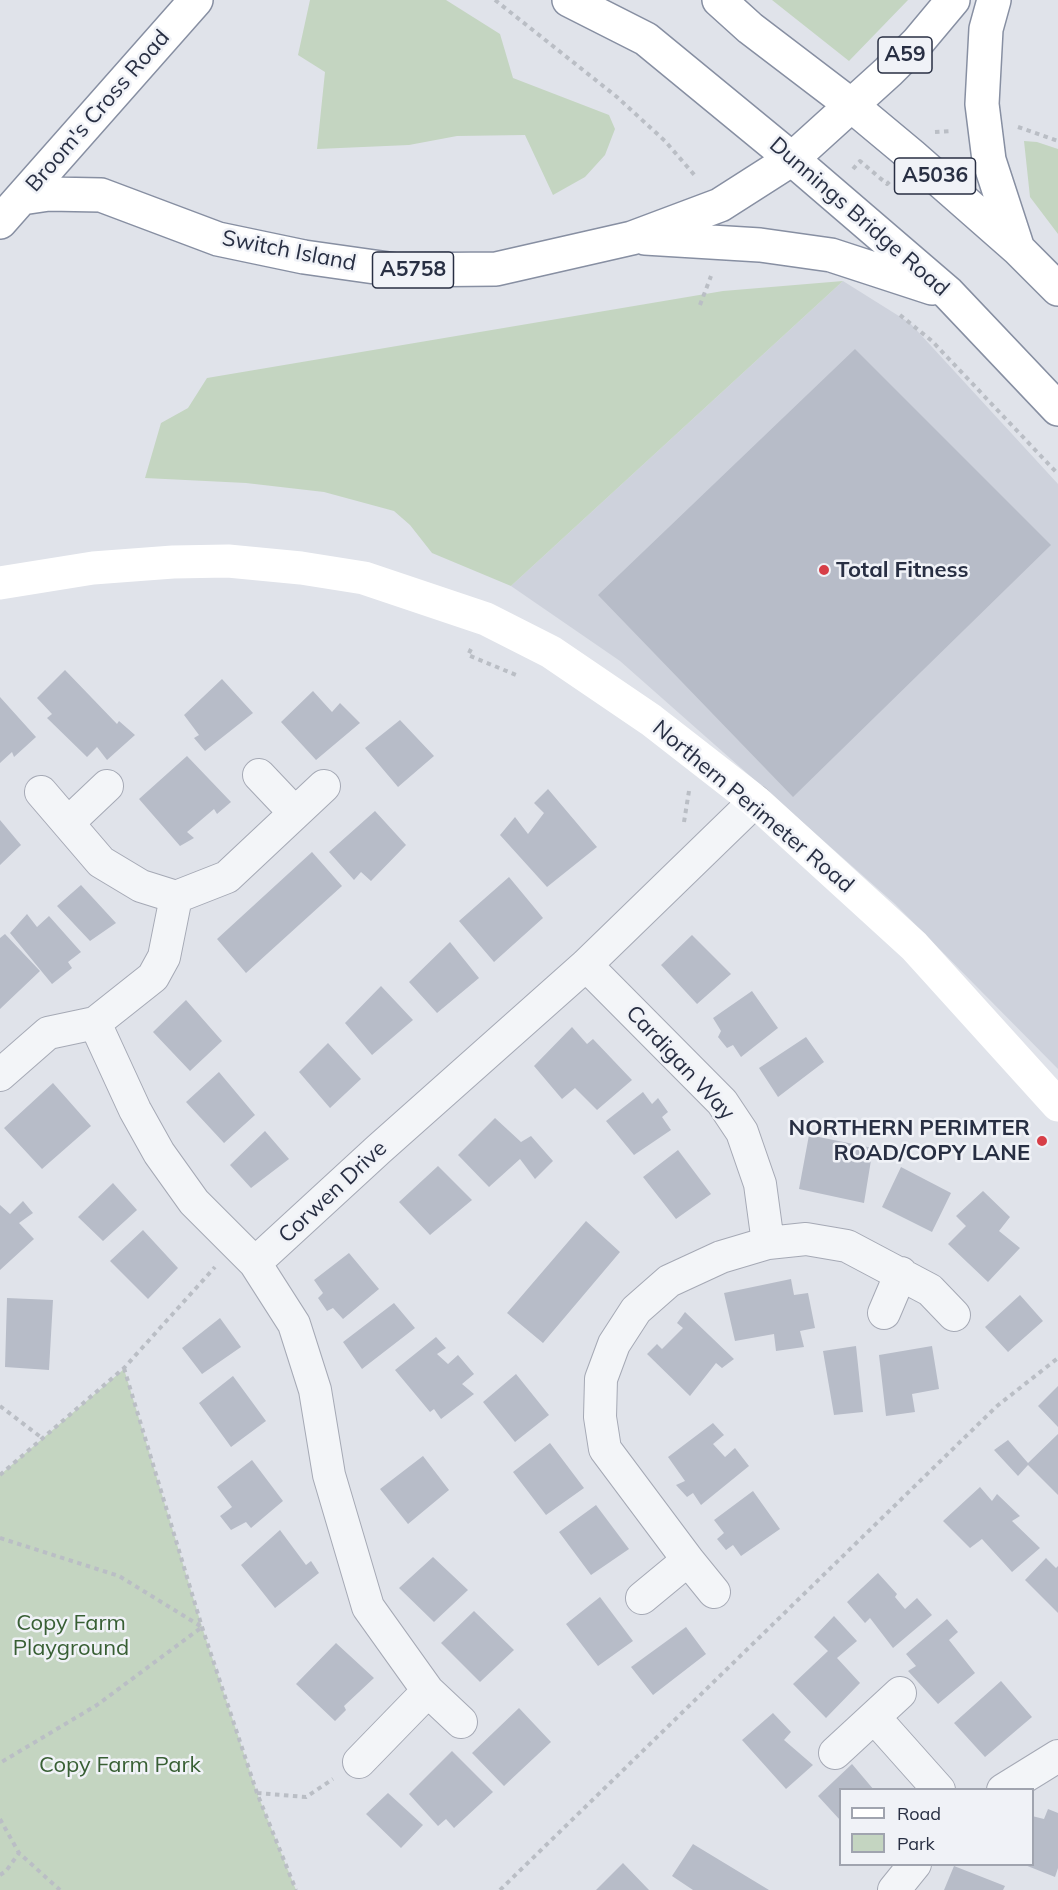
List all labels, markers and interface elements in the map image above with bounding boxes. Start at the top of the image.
street label: Broom's Cross Road [21,25,175,197]
road number: A59 [878,37,932,73]
street label: Dunnings Bridge Road [764,132,954,302]
road number: A5036 [894,158,976,194]
street label: Switch Island [220,225,358,277]
road number: A5758 [372,252,454,288]
place label: Total Fitness [836,557,969,583]
marker: Total Fitness [817,563,831,577]
street label: Northern Perimeter Road [647,715,859,899]
street label: Cardigan Way [620,1000,740,1126]
place label: NORTHERN PERIMTER ROAD/COPY LANE [789,1115,1030,1166]
marker: NORTHERN PERIMTER ROAD/COPY LANE [1035,1134,1049,1148]
street label: Corwen Drive [273,1135,393,1249]
park label: Copy Farm Playground [13,1610,129,1662]
park label: Copy Farm Park [39,1752,201,1778]
legend [839,1788,1034,1866]
text: Road [897,1802,941,1825]
text: Park [897,1832,935,1855]

